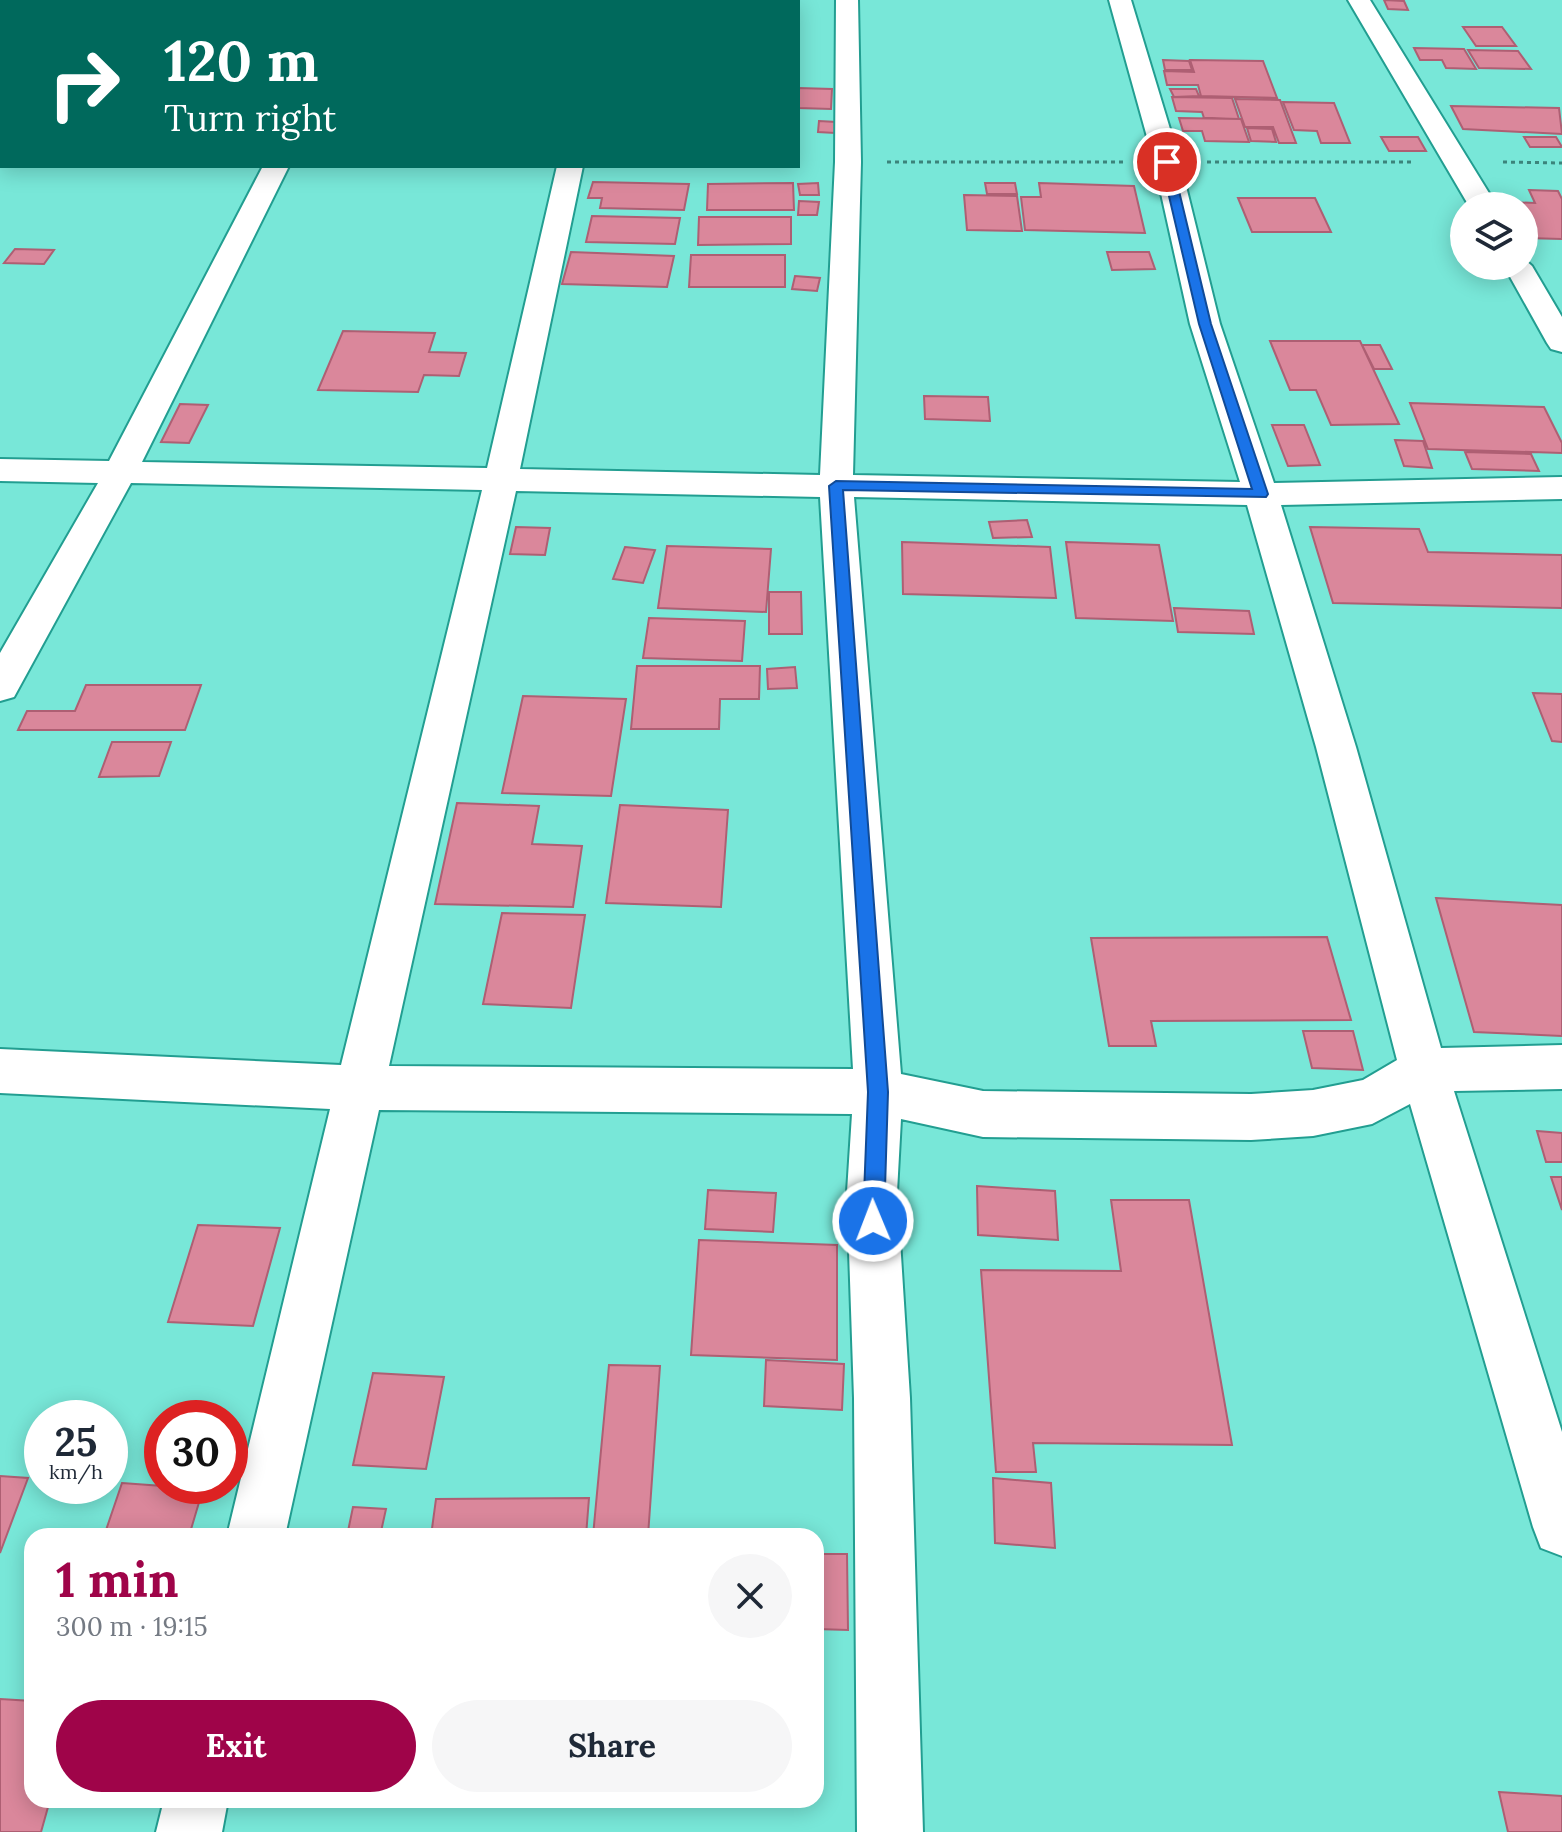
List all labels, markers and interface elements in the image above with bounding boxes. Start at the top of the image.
text: 120 m [164,25,318,96]
icon: right [32,32,136,136]
text: Turn right [164,95,337,141]
pin [1133,128,1201,196]
icon: arrive [1145,140,1189,184]
map controls [1450,192,1538,280]
button: layers [1450,192,1538,280]
position arrow [831,1179,915,1263]
speed limit sign: 30 [144,1400,248,1504]
text: 25 [55,1416,97,1467]
text: km/h [49,1459,103,1484]
text: 1 min [56,1549,179,1610]
button: close [708,1554,792,1638]
text: 300 m · 19:15 [56,1610,208,1643]
button: Exit [56,1700,416,1792]
button: Share [432,1700,792,1792]

